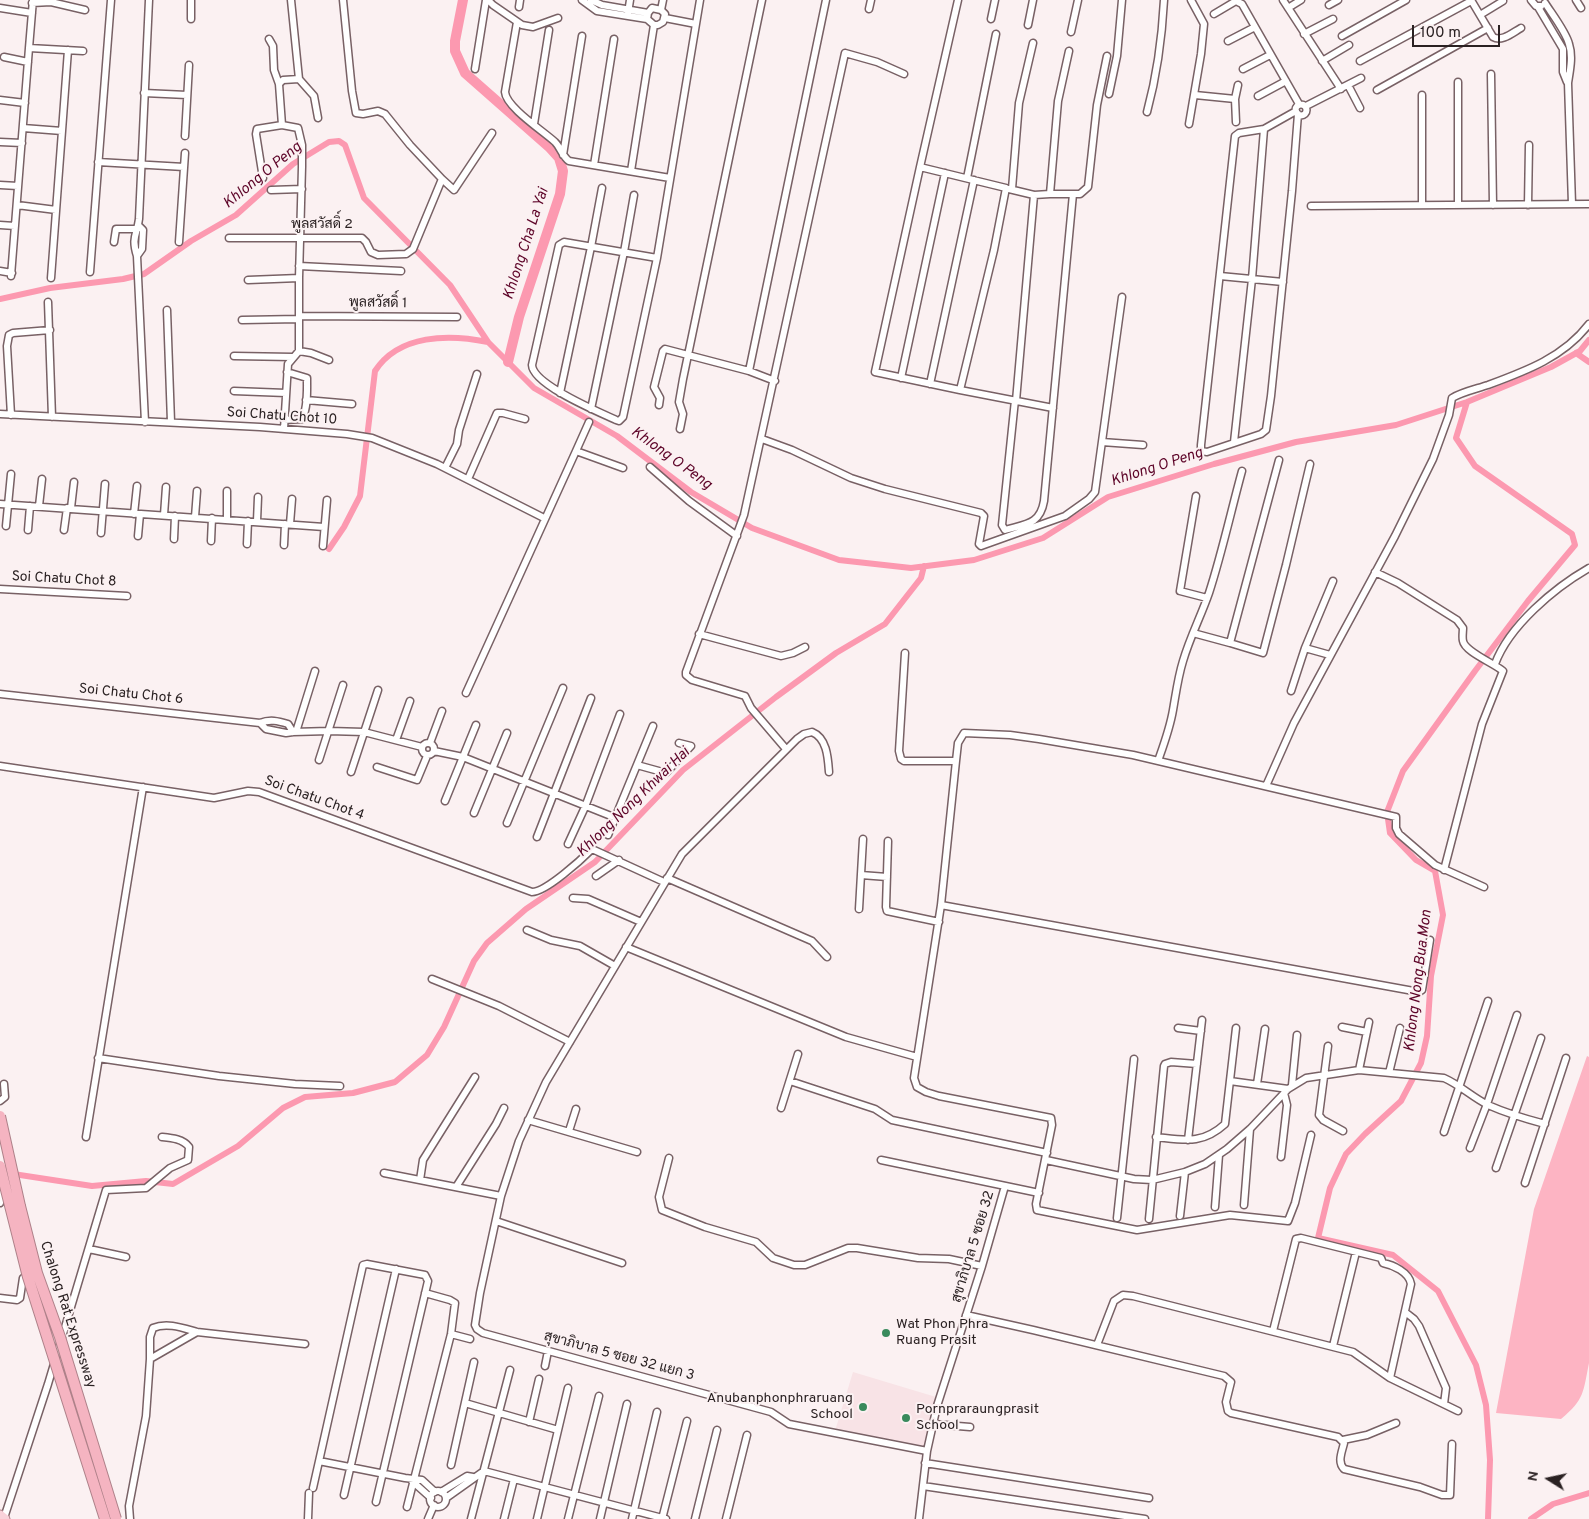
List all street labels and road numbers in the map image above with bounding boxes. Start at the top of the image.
street label: พูลสวัสดิ์ 2 [291,217,353,233]
street label: พูลสวัสดิ์ 1 [349,295,407,313]
street label: Soi Chatu Chot 10 [226,405,338,429]
street label: Soi Chatu Chot 8 [11,569,117,591]
street label: Soi Chatu Chot 6 [78,681,184,709]
street label: Soi Chatu Chot 4 [262,773,366,825]
street label: สุขาภิบาล 5 ซอย 32 [949,1189,999,1305]
street label: Chalong Rat Expressway [35,1239,99,1391]
street label: สุขาภิบาล 5 ซอย 32 แยก 3 [542,1329,696,1385]

